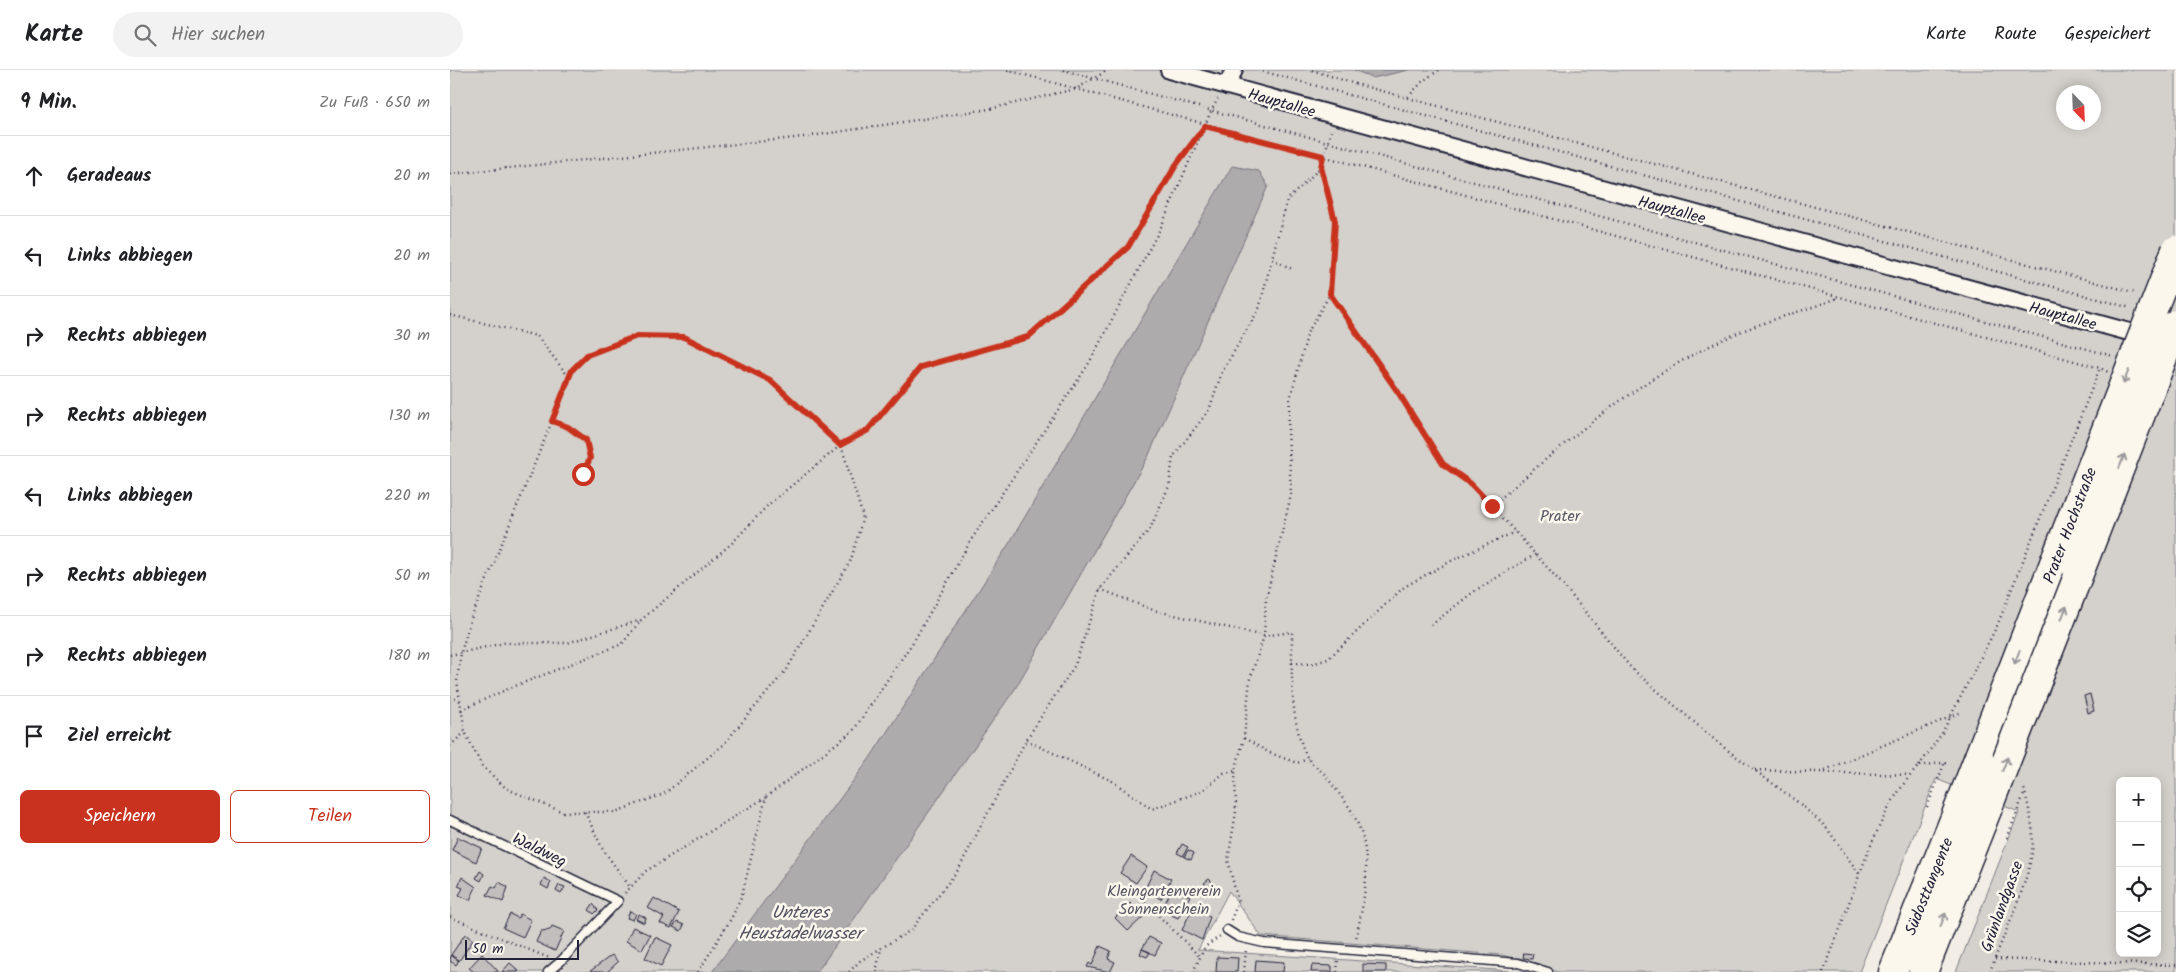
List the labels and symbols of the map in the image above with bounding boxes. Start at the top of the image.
street label: Hauptallee [1245,82,1318,125]
north arrow [2056,85,2101,130]
street label: Hauptallee [1635,189,1708,232]
street label: Hauptallee [2026,295,2099,338]
one-way arrow [2121,369,2131,384]
one-way arrow [2118,454,2128,469]
route start [572,463,595,486]
street label: Prater Hochstraße [2037,464,2104,587]
route end [1481,495,1504,518]
park label: Prater [1540,504,1582,529]
one-way arrow [2059,606,2069,621]
one-way arrow [2012,649,2022,664]
one-way arrow [2000,757,2010,772]
street label: Waldweg [508,827,571,874]
street label: Südosttangente [1898,834,1960,939]
street label: Grünlandgasse [1974,858,2030,955]
park label: Kleingartenverein Sonnenschein [1107,879,1221,922]
water label: Unteres Heustadelwasser [738,899,866,949]
one-way arrow [1939,913,1949,928]
scale bar [465,937,579,960]

